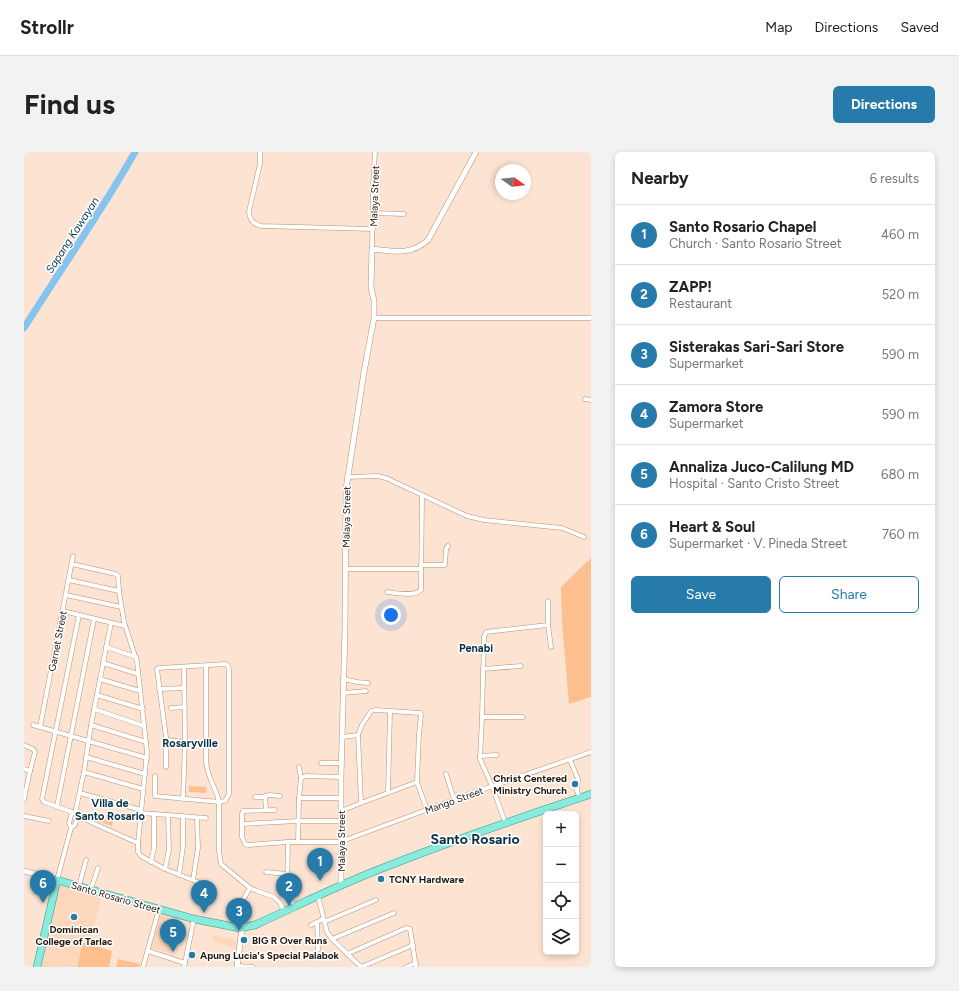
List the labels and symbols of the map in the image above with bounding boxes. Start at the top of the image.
north arrow [495,164,531,200]
street label: Malaya Street [367,165,382,227]
water label: Sapang Kawayan [43,195,102,276]
street label: Malaya Street [339,486,354,548]
your location [381,605,401,625]
street label: Garnet Street [45,610,70,672]
district label: Penabi [459,642,493,655]
district label: Rosaryville [162,737,218,750]
place label: Christ Centered Ministry Church [493,772,567,797]
marker: Christ Centered Ministry Church [570,779,580,789]
street label: Mango Street [423,784,485,817]
district label: Villa de Santo Rosario [75,797,146,823]
street label: Malaya Street [335,810,348,872]
district label: Santo Rosario [430,831,520,848]
pin: 1 [307,848,333,881]
pin: 6 [30,870,56,903]
pin: 2 [276,873,302,906]
place label: TCNY Hardware [389,873,465,886]
marker: TCNY Hardware [376,874,386,884]
street label: Santo Rosario Street [70,878,162,917]
pin: 4 [191,880,217,913]
pin: 3 [226,898,252,931]
marker: Dominican College of Tarlac [69,912,79,922]
pin: 5 [160,919,186,952]
place label: Dominican College of Tarlac [35,923,113,948]
place label: BIG R Over Runs [252,934,327,947]
marker: BIG R Over Runs [239,935,249,945]
place label: Apung Lucia's Special Palabok [200,949,340,962]
marker: Apung Lucia's Special Palabok [187,950,197,960]

